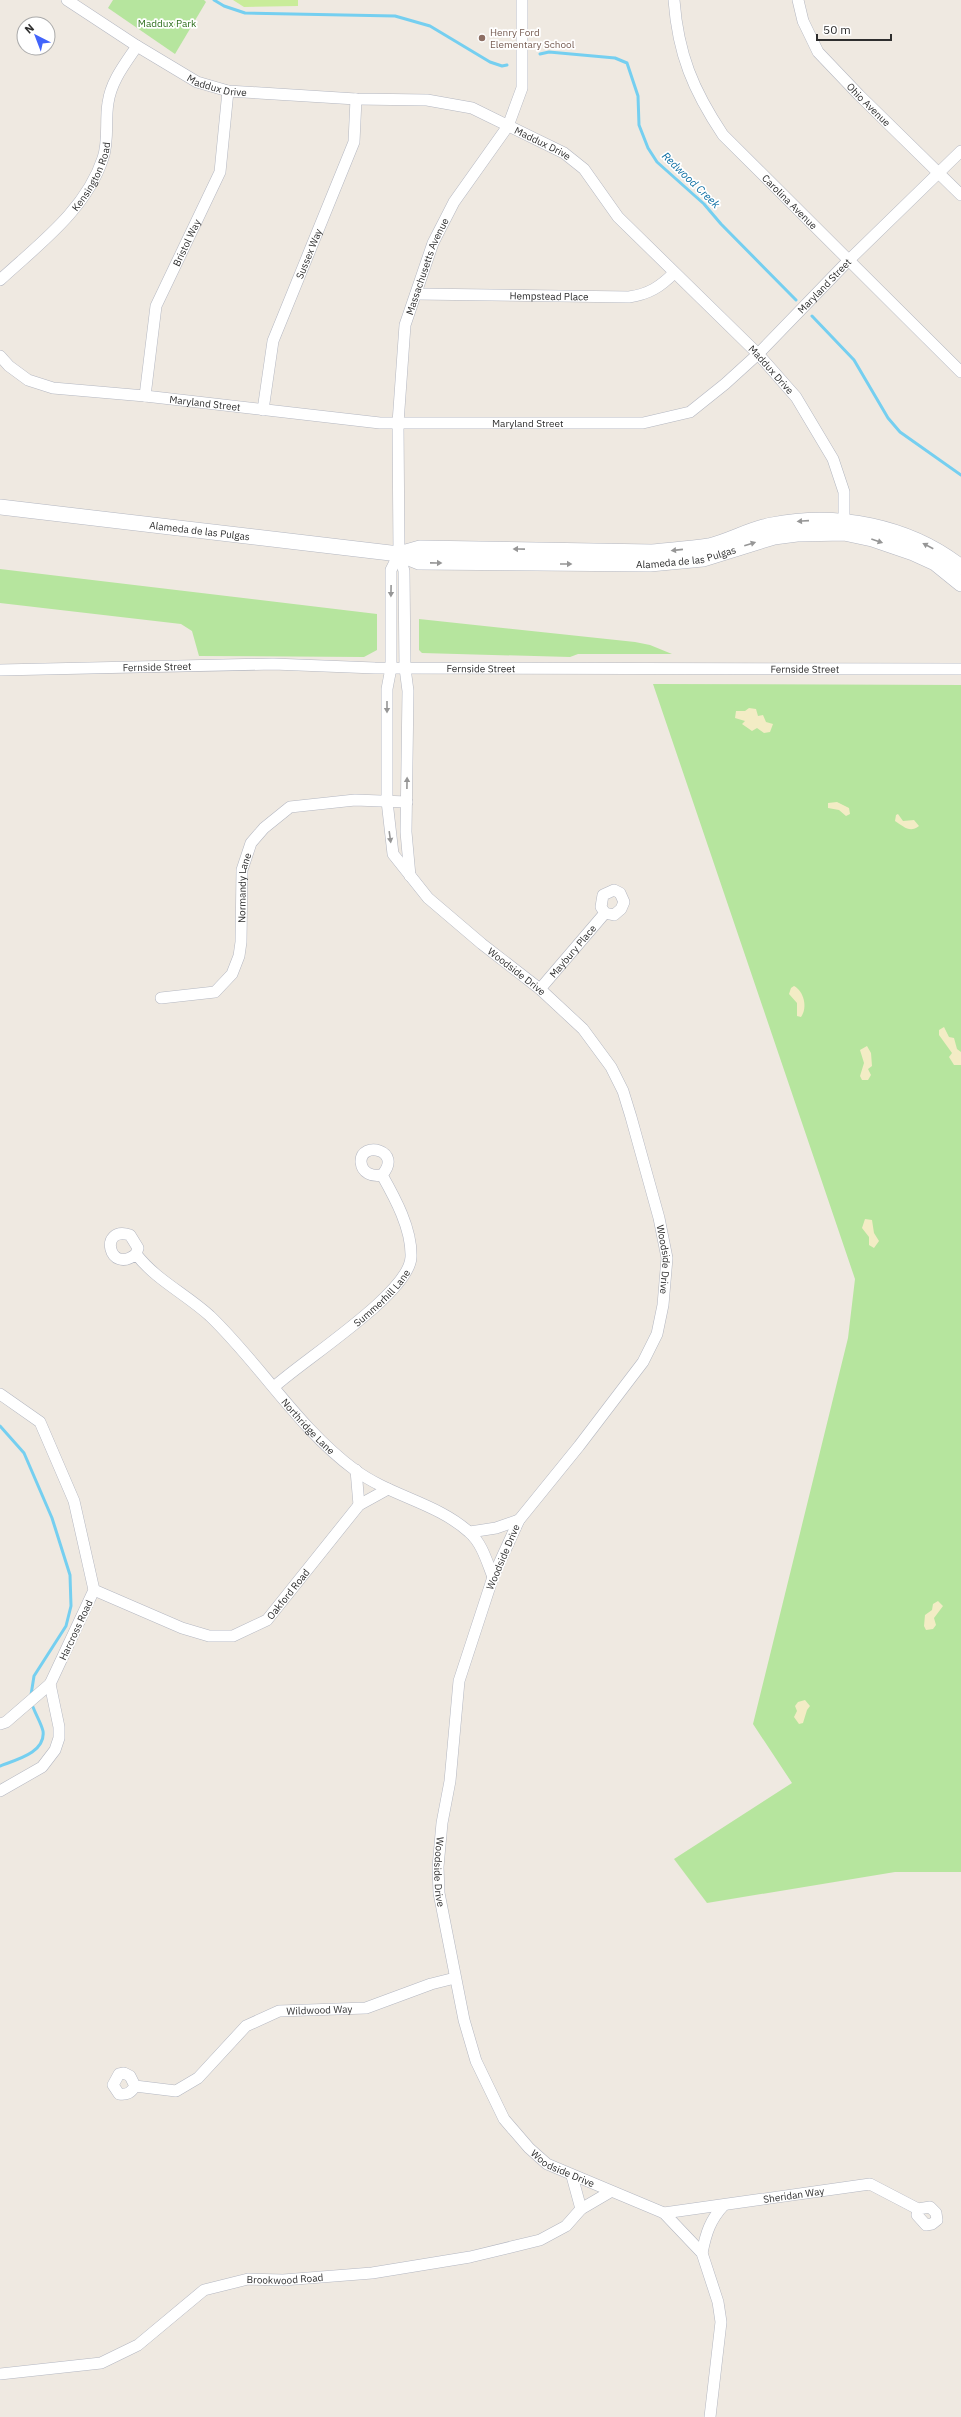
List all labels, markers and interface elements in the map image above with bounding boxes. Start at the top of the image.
north arrow [16,16,56,56]
scale bar [817,16,891,42]
park label: Maddux Park [138,17,197,30]
text: N [22,21,37,36]
text: 50 m [823,22,851,37]
place label: Henry Ford Elementary School [490,26,575,51]
marker: Henry Ford Elementary School [477,33,487,43]
street label: Maddux Drive [185,71,248,99]
street label: Ohio Avenue [844,80,894,129]
street label: Maddux Drive [513,123,574,163]
street label: Kensington Road [69,141,113,213]
water label: Redwood Creek [659,149,723,211]
street label: Carolina Avenue [760,171,821,232]
street label: Massachusetts Avenue [402,215,452,317]
street label: Bristol Way [169,217,203,268]
street label: Sussex Way [293,227,325,281]
street label: Maryland Street [795,255,854,316]
street label: Hempstead Place [509,289,589,303]
street label: Maddux Drive [746,342,797,397]
street label: Maryland Street [169,392,242,413]
street label: Maryland Street [492,417,564,430]
one-way arrow [797,517,809,524]
street label: Alameda de las Pulgas [149,518,251,543]
one-way arrow [872,538,884,544]
one-way arrow [744,541,756,547]
street label: Alameda de las Pulgas [636,543,738,571]
one-way arrow [922,543,934,550]
one-way arrow [512,546,525,552]
one-way arrow [671,546,683,553]
one-way arrow [430,560,443,566]
one-way arrow [560,561,573,567]
one-way arrow [387,585,394,597]
street label: Fernside Street [122,659,192,674]
street label: Fernside Street [446,662,516,675]
street label: Fernside Street [770,662,840,675]
one-way arrow [384,701,390,714]
one-way arrow [404,776,410,789]
one-way arrow [387,831,393,843]
street label: Normandy Lane [235,851,254,923]
street label: Maybury Place [546,921,599,980]
street label: Woodside Drive [485,944,549,998]
street label: Woodside Drive [654,1224,674,1295]
street label: Summerhill Lane [351,1266,413,1329]
street label: Northridge Lane [279,1396,338,1457]
street label: Woodside Drive [483,1522,523,1592]
street label: Oakford Road [264,1566,312,1622]
street label: Harcross Road [56,1598,96,1662]
street label: Woodside Drive [431,1836,448,1908]
street label: Wildwood Way [286,2002,353,2017]
street label: Woodside Drive [528,2146,597,2190]
street label: Sheridan Way [762,2184,825,2205]
street label: Brookwood Road [246,2270,324,2287]

